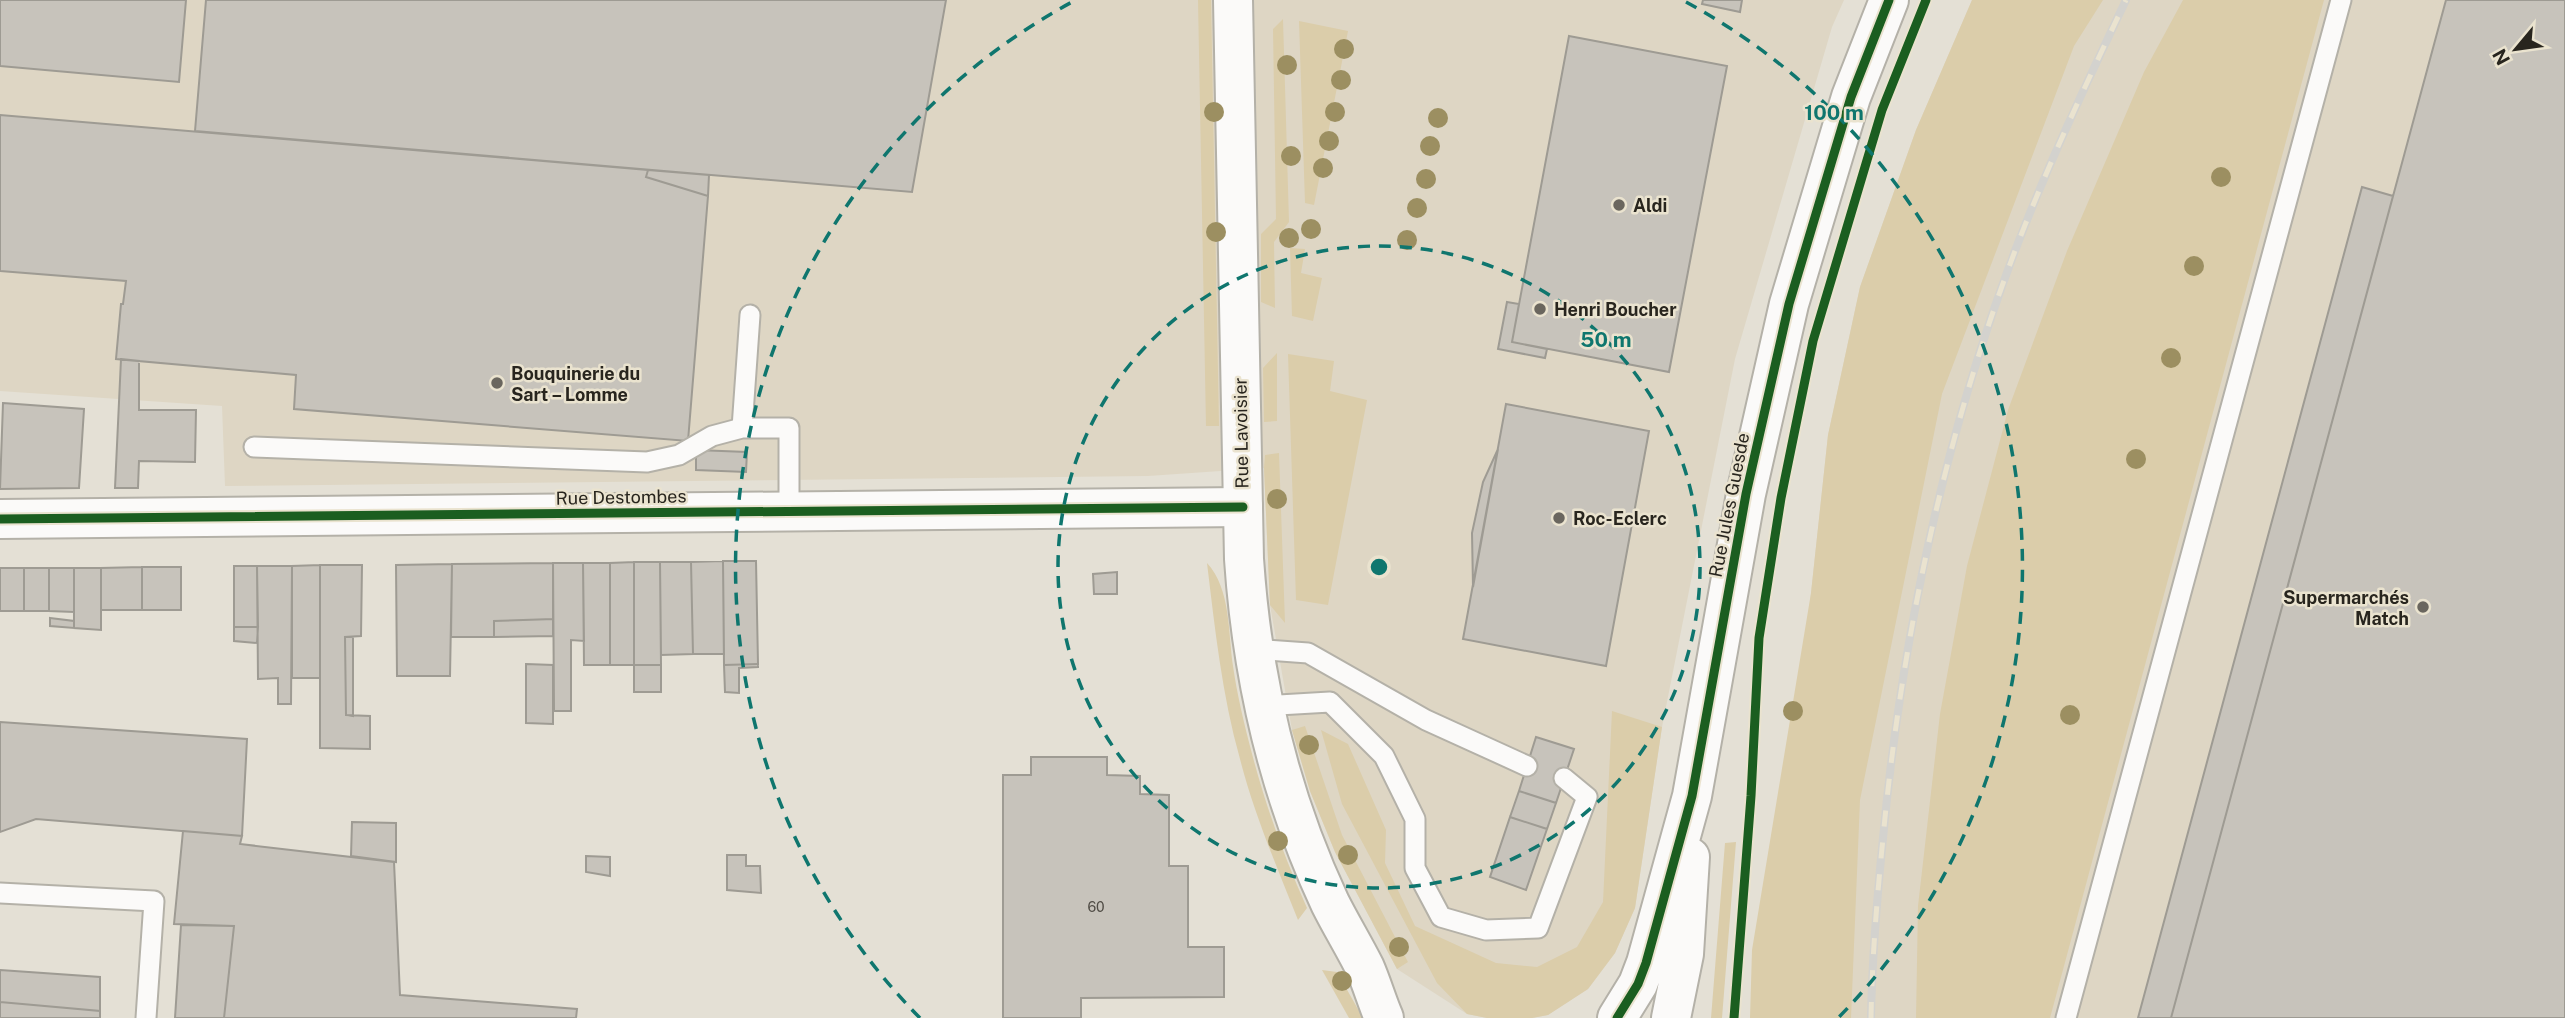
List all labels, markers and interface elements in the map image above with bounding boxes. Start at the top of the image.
north arrow [2481,14,2551,84]
text: N [2488,45,2514,69]
text: 100 m [1804,100,1864,125]
place label: Aldi [1633,195,1667,216]
marker: Aldi [1611,197,1627,213]
place label: Henri Boucher [1554,299,1677,320]
marker: Henri Boucher [1532,301,1548,317]
text: 50 m [1580,327,1632,352]
place label: Bouquinerie du Sart – Lomme [511,363,640,405]
marker: Bouquinerie du Sart – Lomme [489,375,505,391]
street label: Rue Lavoisier [1230,377,1252,489]
street label: Rue Jules Guesde [1705,431,1753,579]
street label: Rue Destombes [555,485,687,509]
place label: Roc-Eclerc [1573,508,1667,529]
marker: Roc-Eclerc [1551,510,1567,526]
centre of rings [1367,555,1391,579]
place label: Supermarchés Match [2283,587,2409,629]
marker: Supermarchés Match [2415,599,2431,615]
house number: 60 [1087,899,1105,915]

